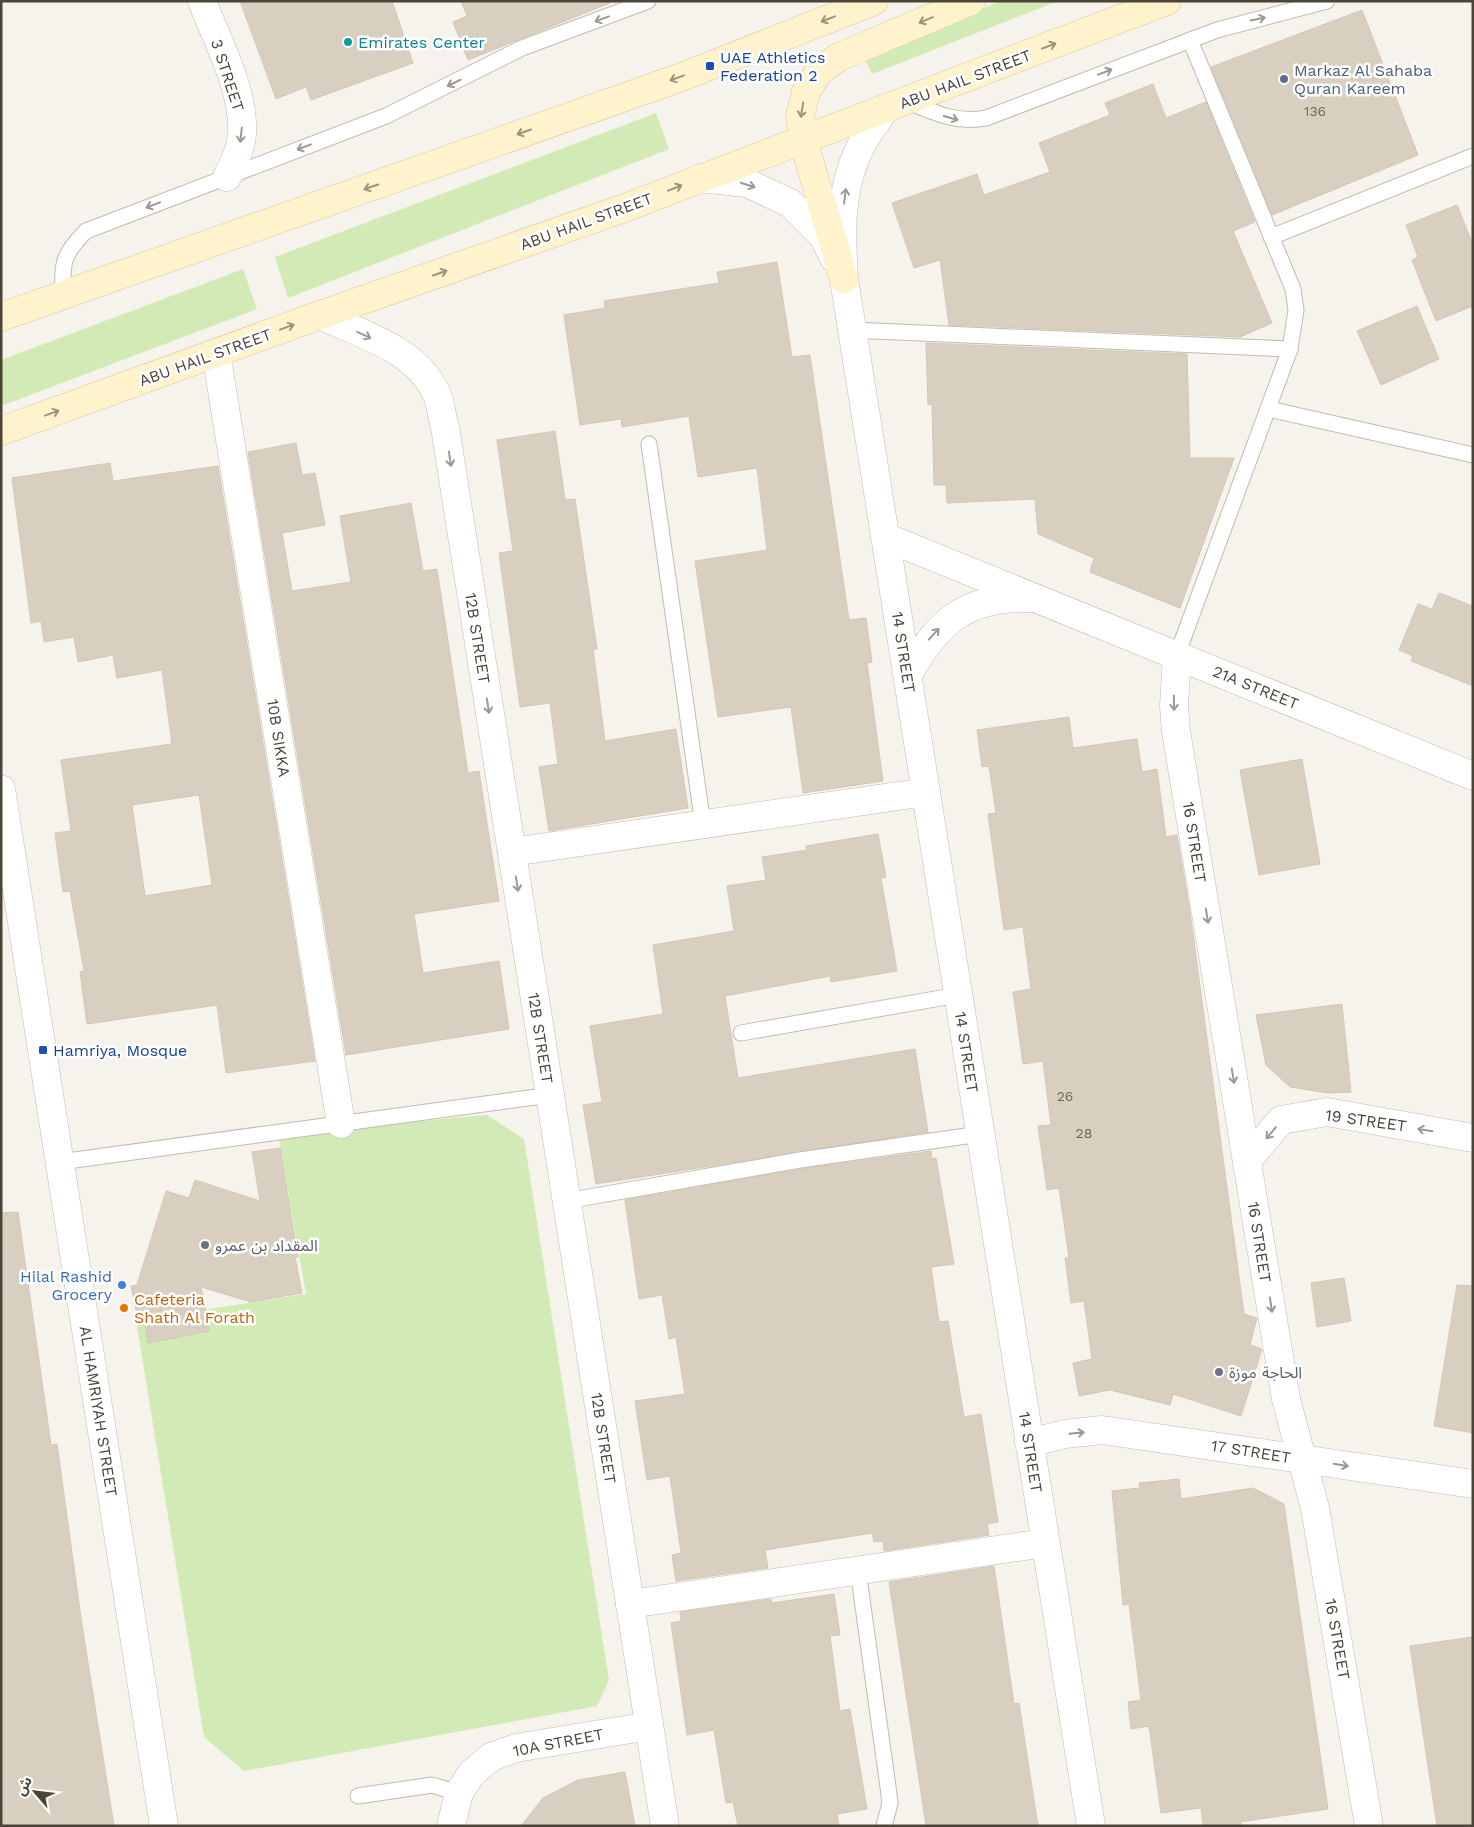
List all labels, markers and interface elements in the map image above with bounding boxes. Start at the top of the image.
one-way arrow [1250,14,1266,23]
one-way arrow [595,15,611,24]
one-way arrow [821,15,836,24]
one-way arrow [919,16,934,26]
place label: Emirates Center [358,33,486,52]
marker: Emirates Center [342,36,354,48]
street label: 3 STREET [207,37,248,114]
one-way arrow [1041,41,1056,51]
street label: ABU HAIL STREET [897,45,1034,113]
place label: UAE Athletics Federation 2 [720,48,825,85]
marker: UAE Athletics Federation 2 [704,60,716,72]
place label: Markaz Al Sahaba Quran Kareem [1294,61,1432,98]
one-way arrow [1097,67,1112,77]
marker: Markaz Al Sahaba Quran Kareem [1278,73,1290,85]
one-way arrow [670,74,686,83]
one-way arrow [447,79,462,89]
one-way arrow [797,102,807,118]
house number: 136 [1304,103,1326,119]
one-way arrow [943,114,959,123]
one-way arrow [236,127,246,143]
one-way arrow [517,128,532,137]
one-way arrow [297,143,313,152]
one-way arrow [740,180,756,190]
one-way arrow [363,182,379,192]
one-way arrow [667,182,682,192]
one-way arrow [840,188,850,204]
street label: ABU HAIL STREET [517,189,655,254]
one-way arrow [145,201,161,210]
one-way arrow [432,268,448,277]
one-way arrow [279,322,294,331]
street label: ABU HAIL STREET [136,325,274,390]
one-way arrow [356,331,371,341]
one-way arrow [44,408,60,417]
one-way arrow [445,451,455,467]
street label: 12B STREET [461,591,494,685]
street label: 14 STREET [888,610,919,694]
one-way arrow [928,628,940,641]
street label: 21A STREET [1210,662,1302,713]
one-way arrow [1170,695,1179,711]
street label: 10B SIKKA [263,698,294,779]
one-way arrow [484,698,494,714]
street label: 16 STREET [1179,800,1210,884]
one-way arrow [512,876,522,892]
one-way arrow [1202,907,1212,923]
street label: 12B STREET [524,991,557,1085]
street label: 14 STREET [951,1010,982,1094]
place label: Hamriya, Mosque [53,1041,187,1060]
marker: Hamriya, Mosque [37,1044,49,1056]
one-way arrow [1229,1068,1239,1084]
house number: 26 [1057,1088,1073,1104]
street label: 19 STREET [1324,1105,1408,1136]
one-way arrow [1417,1124,1433,1134]
house number: 28 [1076,1125,1092,1141]
one-way arrow [1265,1126,1276,1139]
street label: 16 STREET [1244,1200,1275,1284]
place label: المقداد بن عمرو [215,1236,318,1255]
marker: المقداد بن عمرو [199,1239,211,1251]
place label: Hilal Rashid Grocery [20,1267,113,1304]
marker: Hilal Rashid Grocery [116,1279,128,1291]
place label: Cafeteria Shath Al Forath [134,1290,255,1327]
one-way arrow [1266,1297,1276,1313]
marker: Cafeteria Shath Al Forath [118,1302,130,1314]
street label: AL HAMRIYAH STREET [76,1324,121,1498]
place label: الحاجة موزة [1229,1363,1302,1382]
marker: الحاجة موزة [1213,1366,1225,1378]
street label: 12B STREET [587,1391,620,1485]
street label: 14 STREET [1015,1410,1046,1494]
one-way arrow [1068,1428,1084,1437]
street label: 17 STREET [1210,1436,1292,1467]
one-way arrow [1333,1460,1349,1470]
street label: 16 STREET [1321,1597,1354,1681]
street label: 10A STREET [511,1724,605,1761]
north arrow [10,1767,60,1817]
text: ش [12,1774,35,1798]

